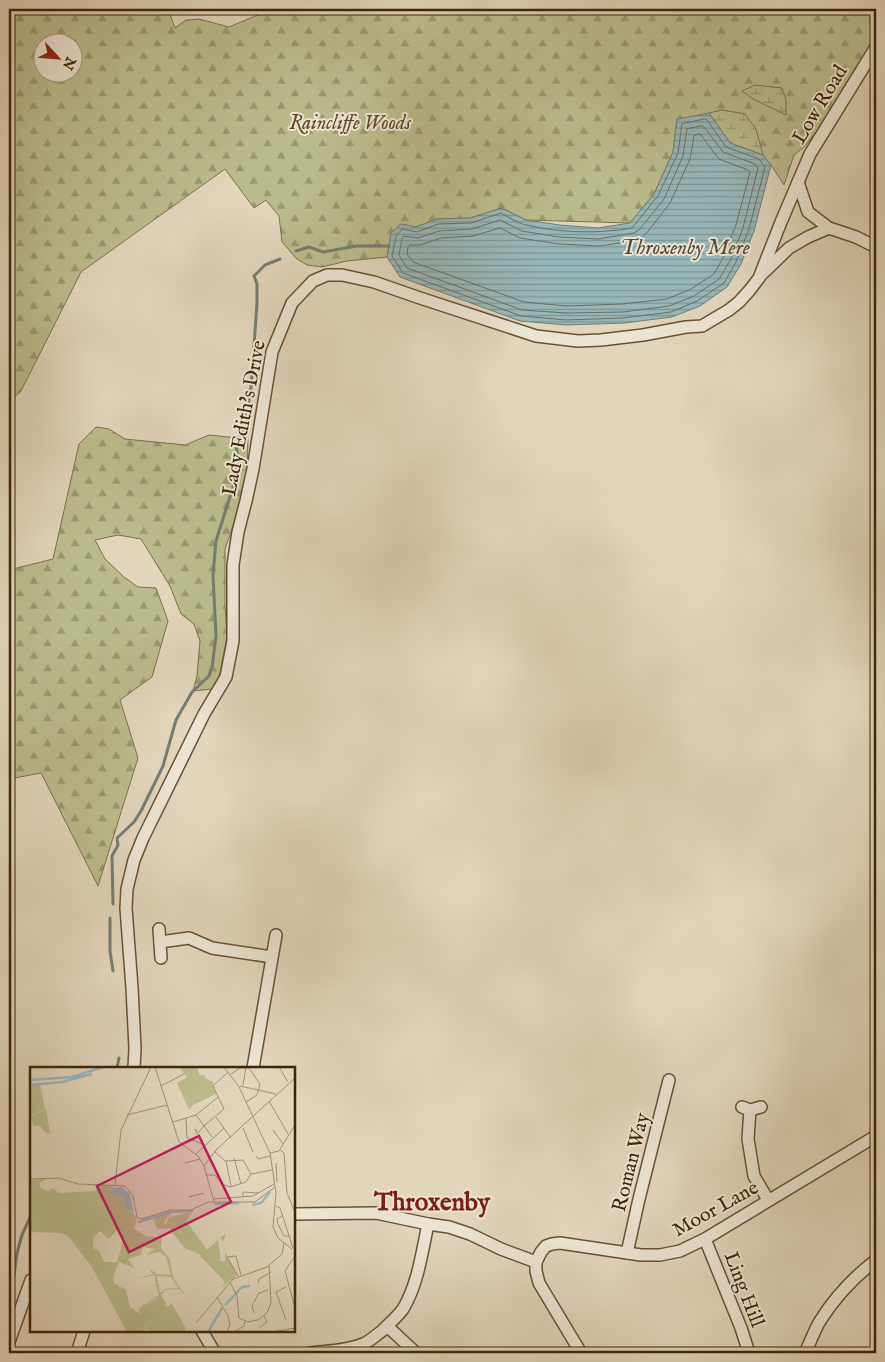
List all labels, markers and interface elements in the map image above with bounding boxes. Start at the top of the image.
north arrow [32,32,82,82]
text: N [58,53,80,73]
street label: Low Road [787,60,854,149]
park label: Raincliffe Woods [289,111,411,136]
water label: Throxenby Mere [620,235,750,262]
street label: Lady Edith's Drive [217,338,272,498]
inset map [30,1067,295,1332]
street label: Roman Way [607,1110,656,1214]
street label: Moor Lane [668,1175,763,1243]
district label: Throxenby [373,1187,491,1219]
street label: Ling Hill [718,1248,770,1331]

